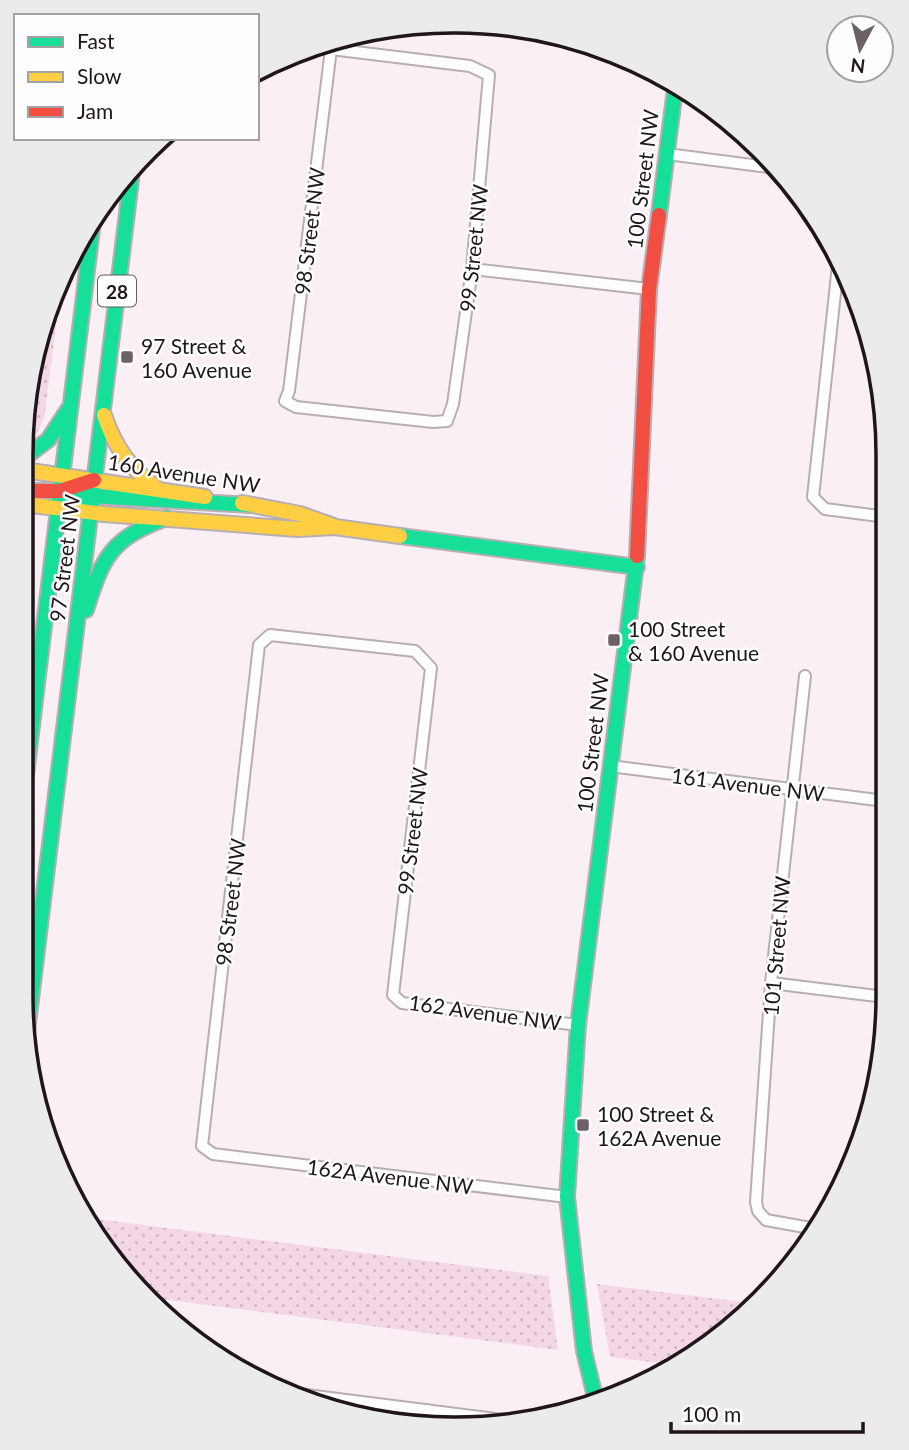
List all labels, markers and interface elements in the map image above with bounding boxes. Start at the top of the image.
legend [14,14,259,140]
north arrow [825,14,895,84]
text: Fast [77,28,115,53]
text: N [849,54,867,79]
text: Slow [77,63,122,88]
text: Jam [77,98,113,123]
street label: 100 Street NW [621,108,663,250]
street label: 98 Street NW [289,166,329,296]
street label: 99 Street NW [454,183,492,313]
road number: 28 [98,276,136,306]
place label: 97 Street & 160 Avenue [141,333,252,382]
marker: 97 Street & 160 Avenue [119,349,135,365]
street label: 160 Avenue NW [106,449,262,497]
street label: 97 Street NW [44,493,84,623]
place label: 100 Street & 160 Avenue [628,616,759,665]
marker: 100 Street & 160 Avenue [606,632,622,648]
street label: 100 Street NW [571,672,613,814]
street label: 161 Avenue NW [670,762,826,806]
street label: 99 Street NW [392,766,432,896]
street label: 98 Street NW [210,837,250,967]
street label: 101 Street NW [757,875,795,1017]
street label: 162 Avenue NW [407,989,563,1035]
place label: 100 Street & 162A Avenue [597,1101,721,1150]
marker: 100 Street & 162A Avenue [575,1117,591,1133]
street label: 162A Avenue NW [305,1153,475,1199]
scale bar [671,1390,864,1434]
text: 100 m [682,1401,741,1426]

